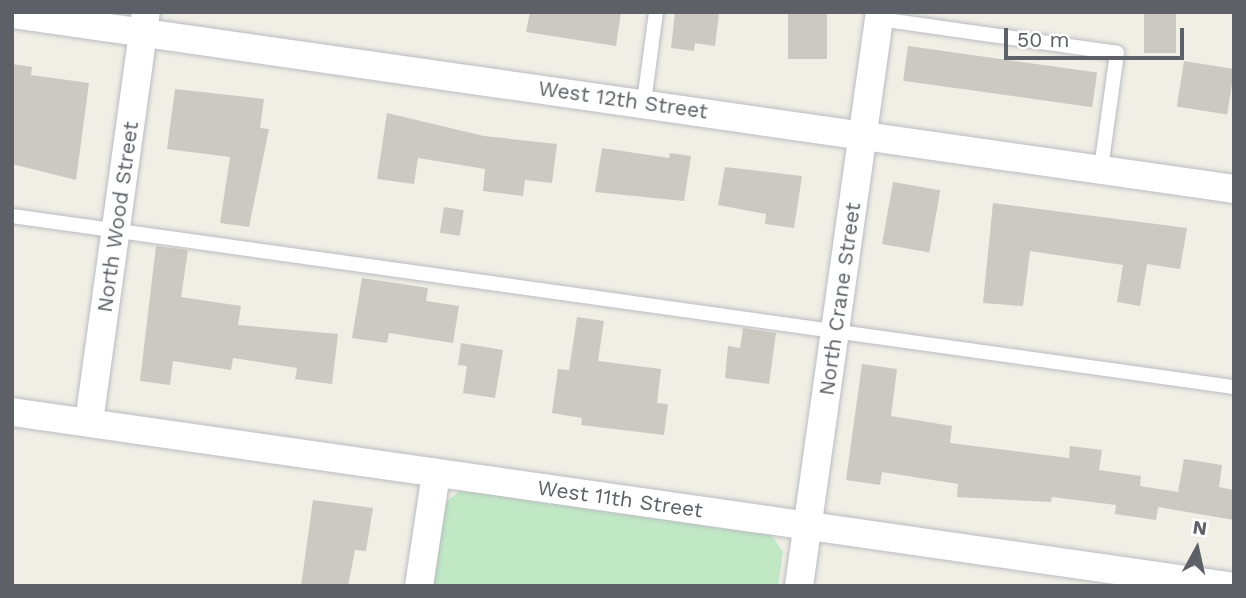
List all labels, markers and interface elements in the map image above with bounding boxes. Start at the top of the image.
scale bar [1008,14,1188,58]
text: 50 m [1017,27,1069,52]
street label: West 12th Street [536,76,710,124]
street label: North Wood Street [92,120,144,314]
street label: North Crane Street [814,201,866,397]
street label: West 11th Street [535,475,705,523]
north arrow [1162,514,1232,584]
text: N [1191,515,1209,540]

